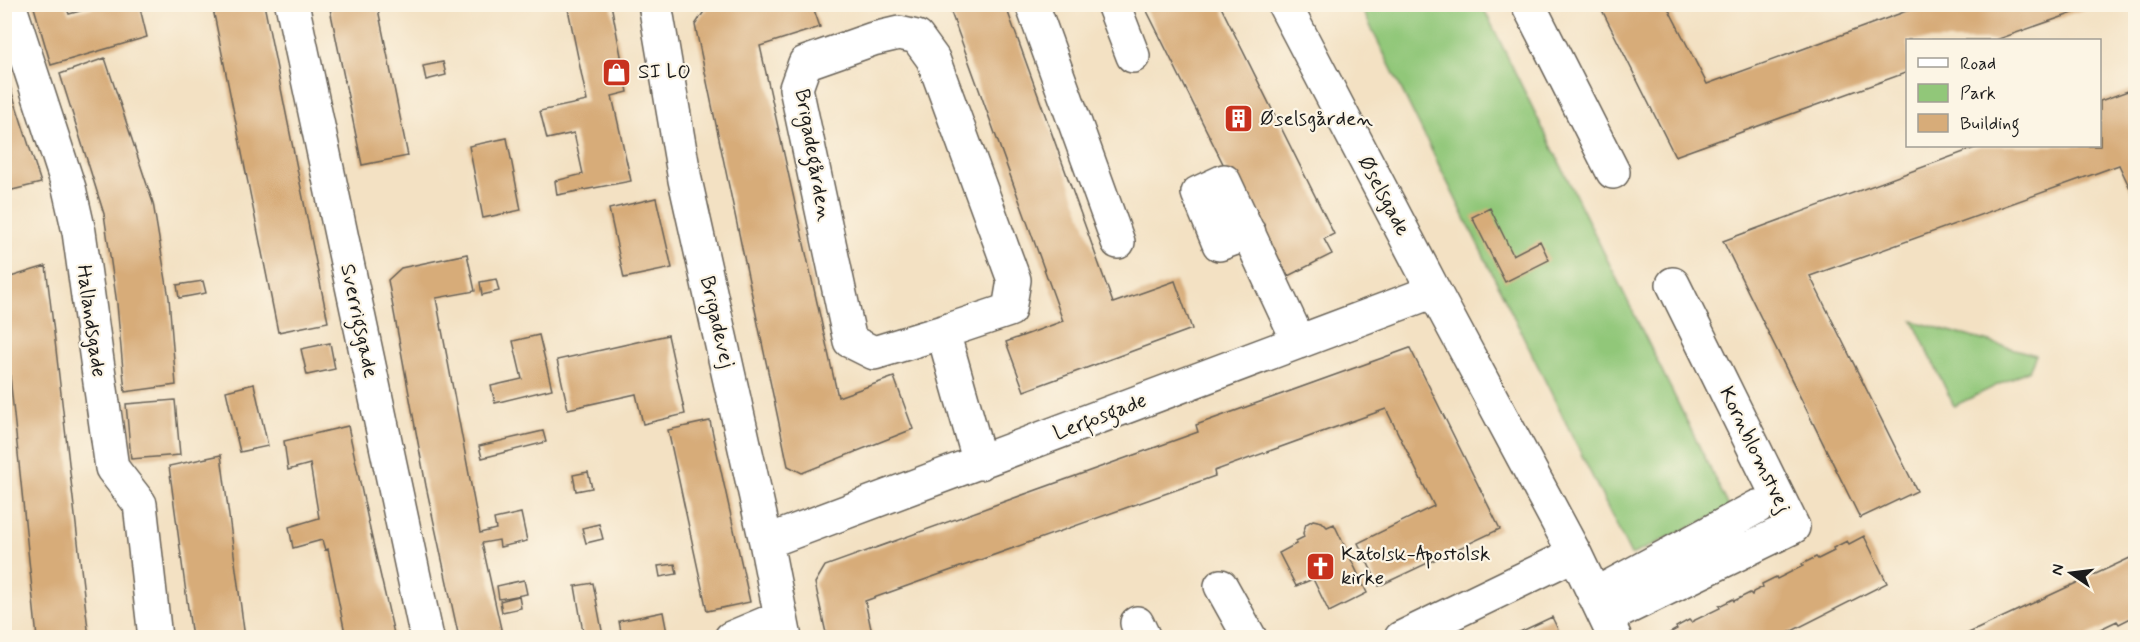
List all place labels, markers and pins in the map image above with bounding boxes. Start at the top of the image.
shop icon: SI LO [601,56,633,88]
place label: SI LO [638,58,691,86]
building icon: Øselsgården [1223,103,1255,135]
place label: Øselsgården [1260,105,1373,133]
place label: Katolsk-Apostolsk kirke [1341,540,1490,592]
church icon: Katolsk-Apostolsk kirke [1304,550,1336,582]

